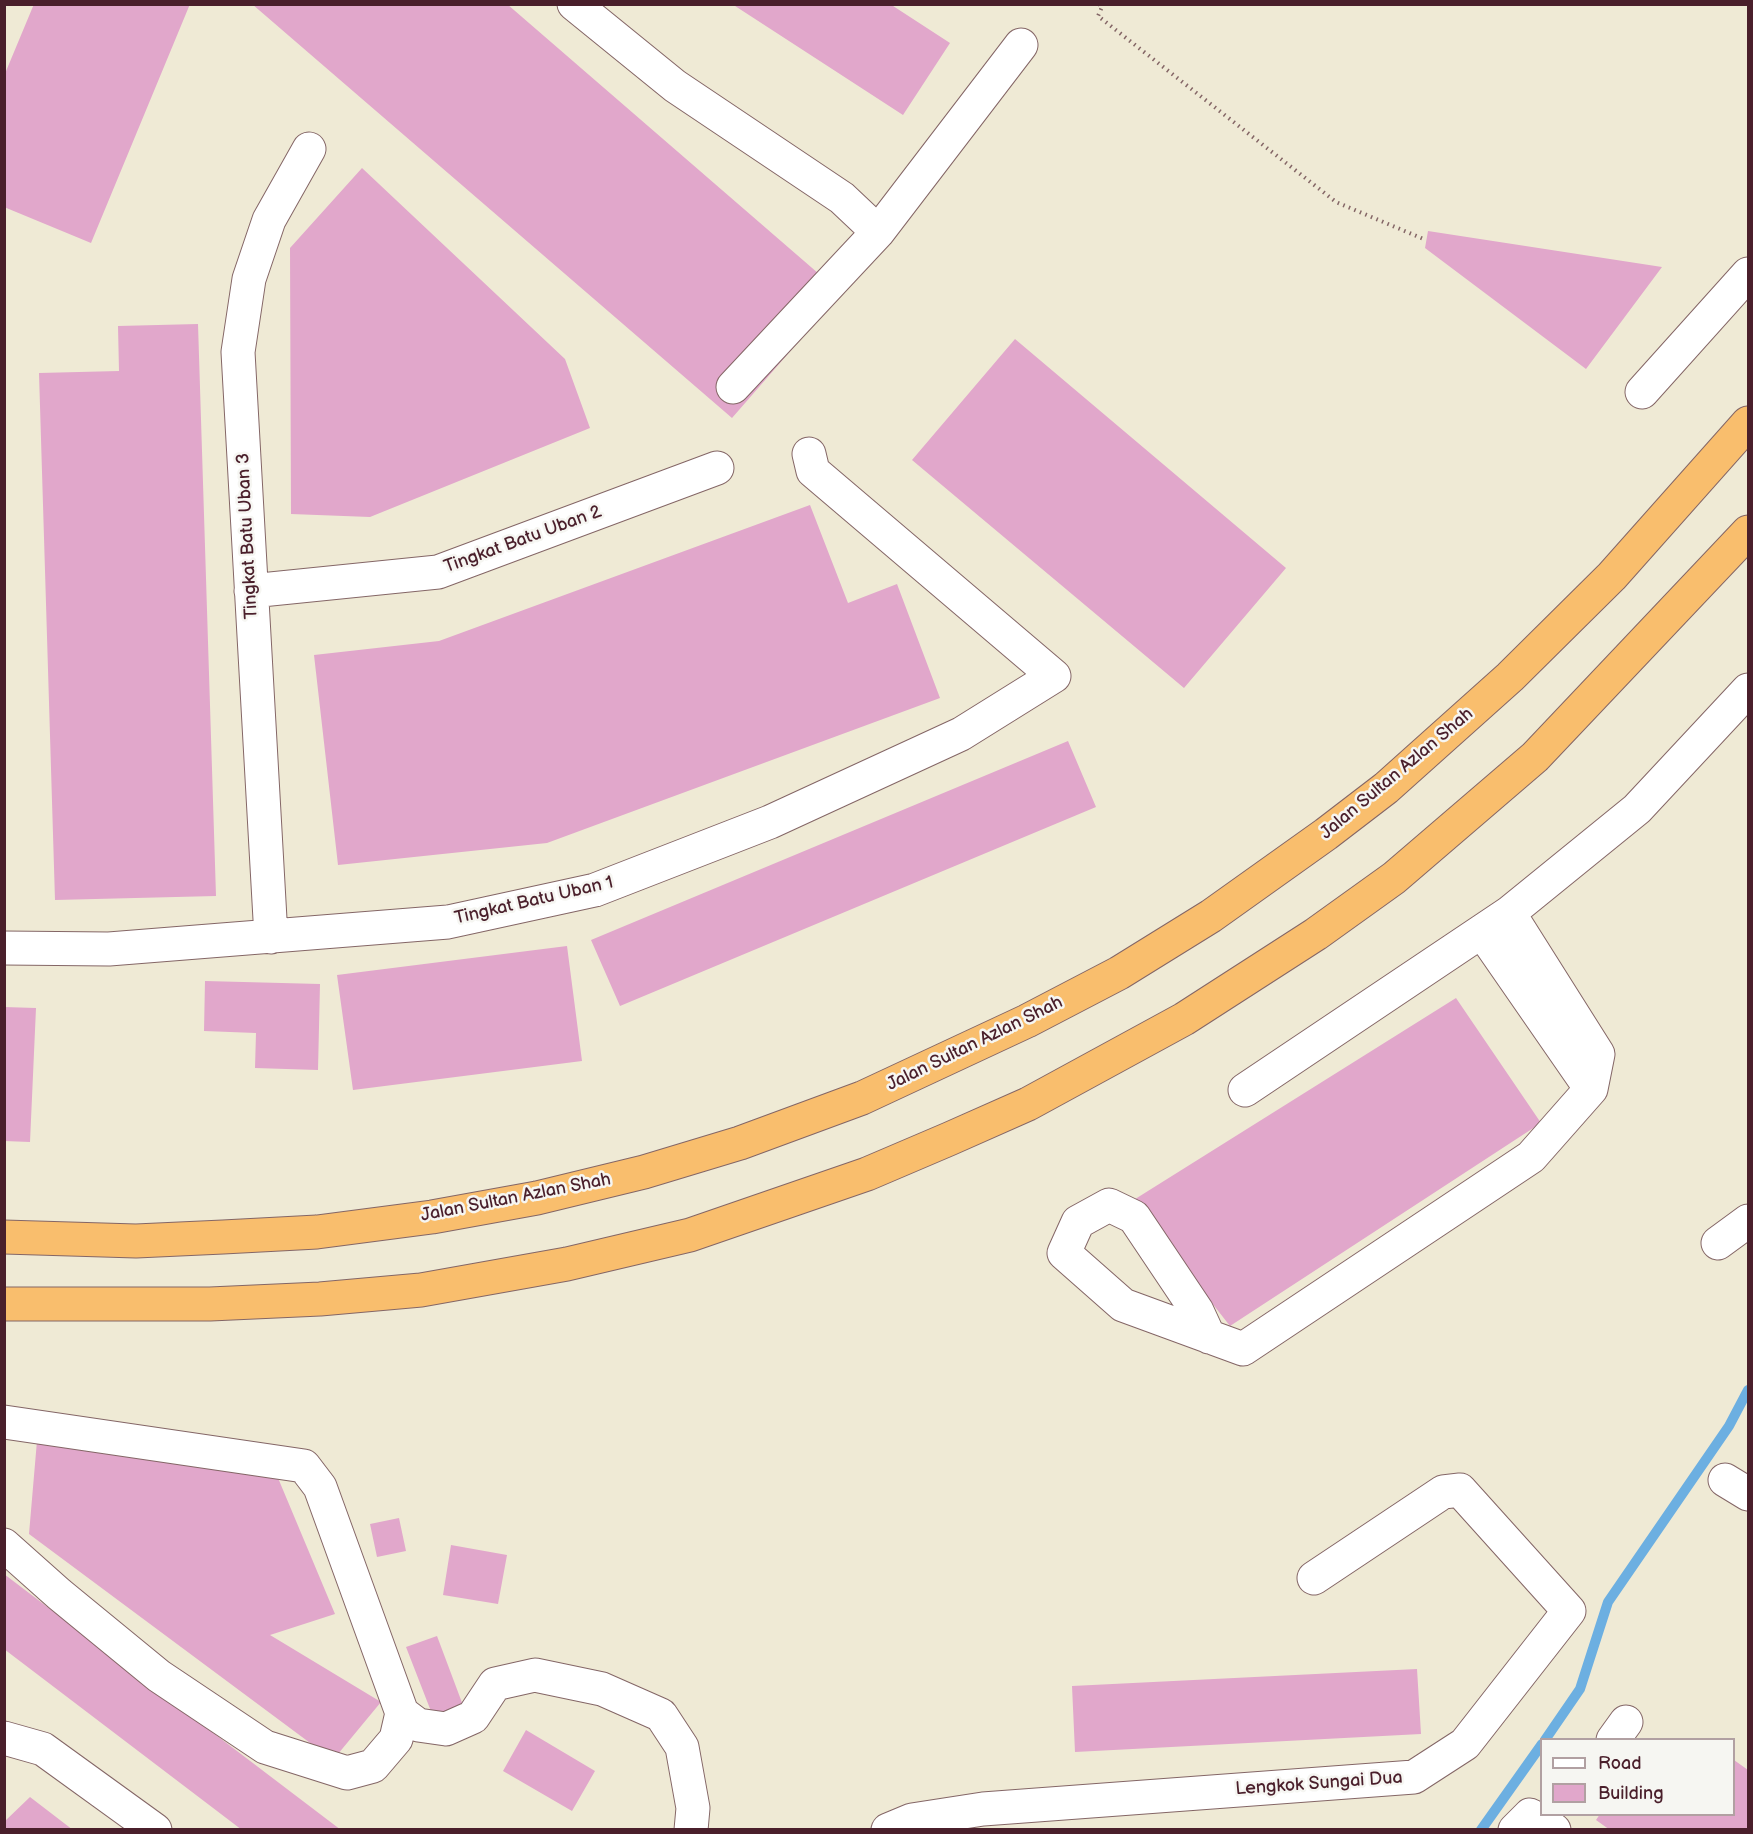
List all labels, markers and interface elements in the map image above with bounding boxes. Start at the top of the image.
street label: Tingkat Batu Uban 3 [233,452,263,620]
street label: Tingkat Batu Uban 2 [441,501,605,579]
street label: Jalan Sultan Azlan Shah [1316,704,1478,844]
street label: Tingkat Batu Uban 1 [453,872,615,930]
street label: Jalan Sultan Azlan Shah [883,992,1067,1096]
street label: Jalan Sultan Azlan Shah [419,1169,613,1227]
legend [1540,1738,1735,1816]
text: Road [1598,1753,1642,1774]
street label: Lengkok Sungai Dua [1235,1767,1403,1801]
text: Building [1598,1783,1664,1804]

